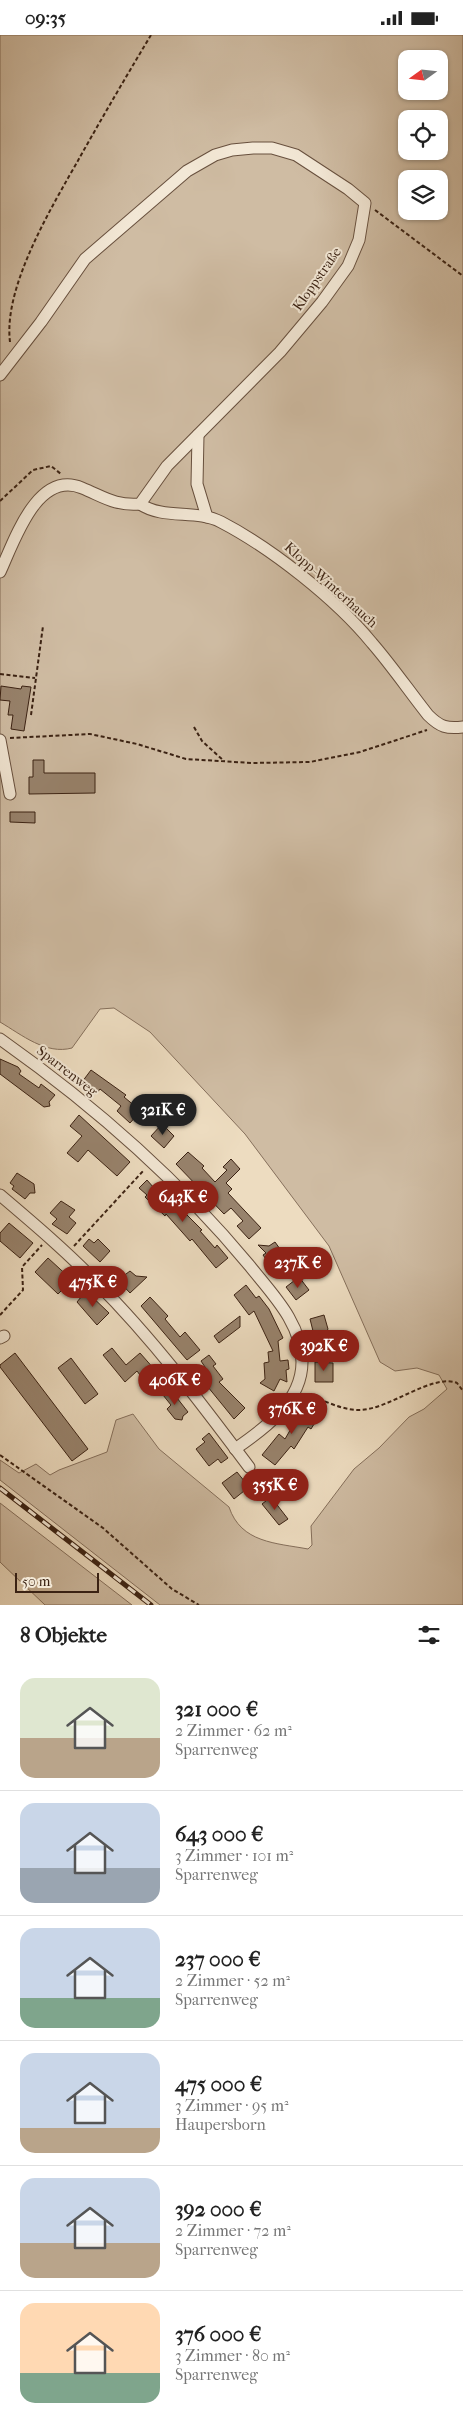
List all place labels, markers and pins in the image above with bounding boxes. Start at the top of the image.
pin: 321K € [122,1093,204,1136]
pin: 643K € [142,1181,224,1223]
pin: 237K € [257,1247,339,1289]
pin: 475K € [52,1265,134,1308]
pin: 392K € [283,1329,365,1372]
pin: 406K € [134,1363,216,1406]
pin: 376K € [251,1393,333,1435]
pin: 355K € [234,1469,316,1511]

